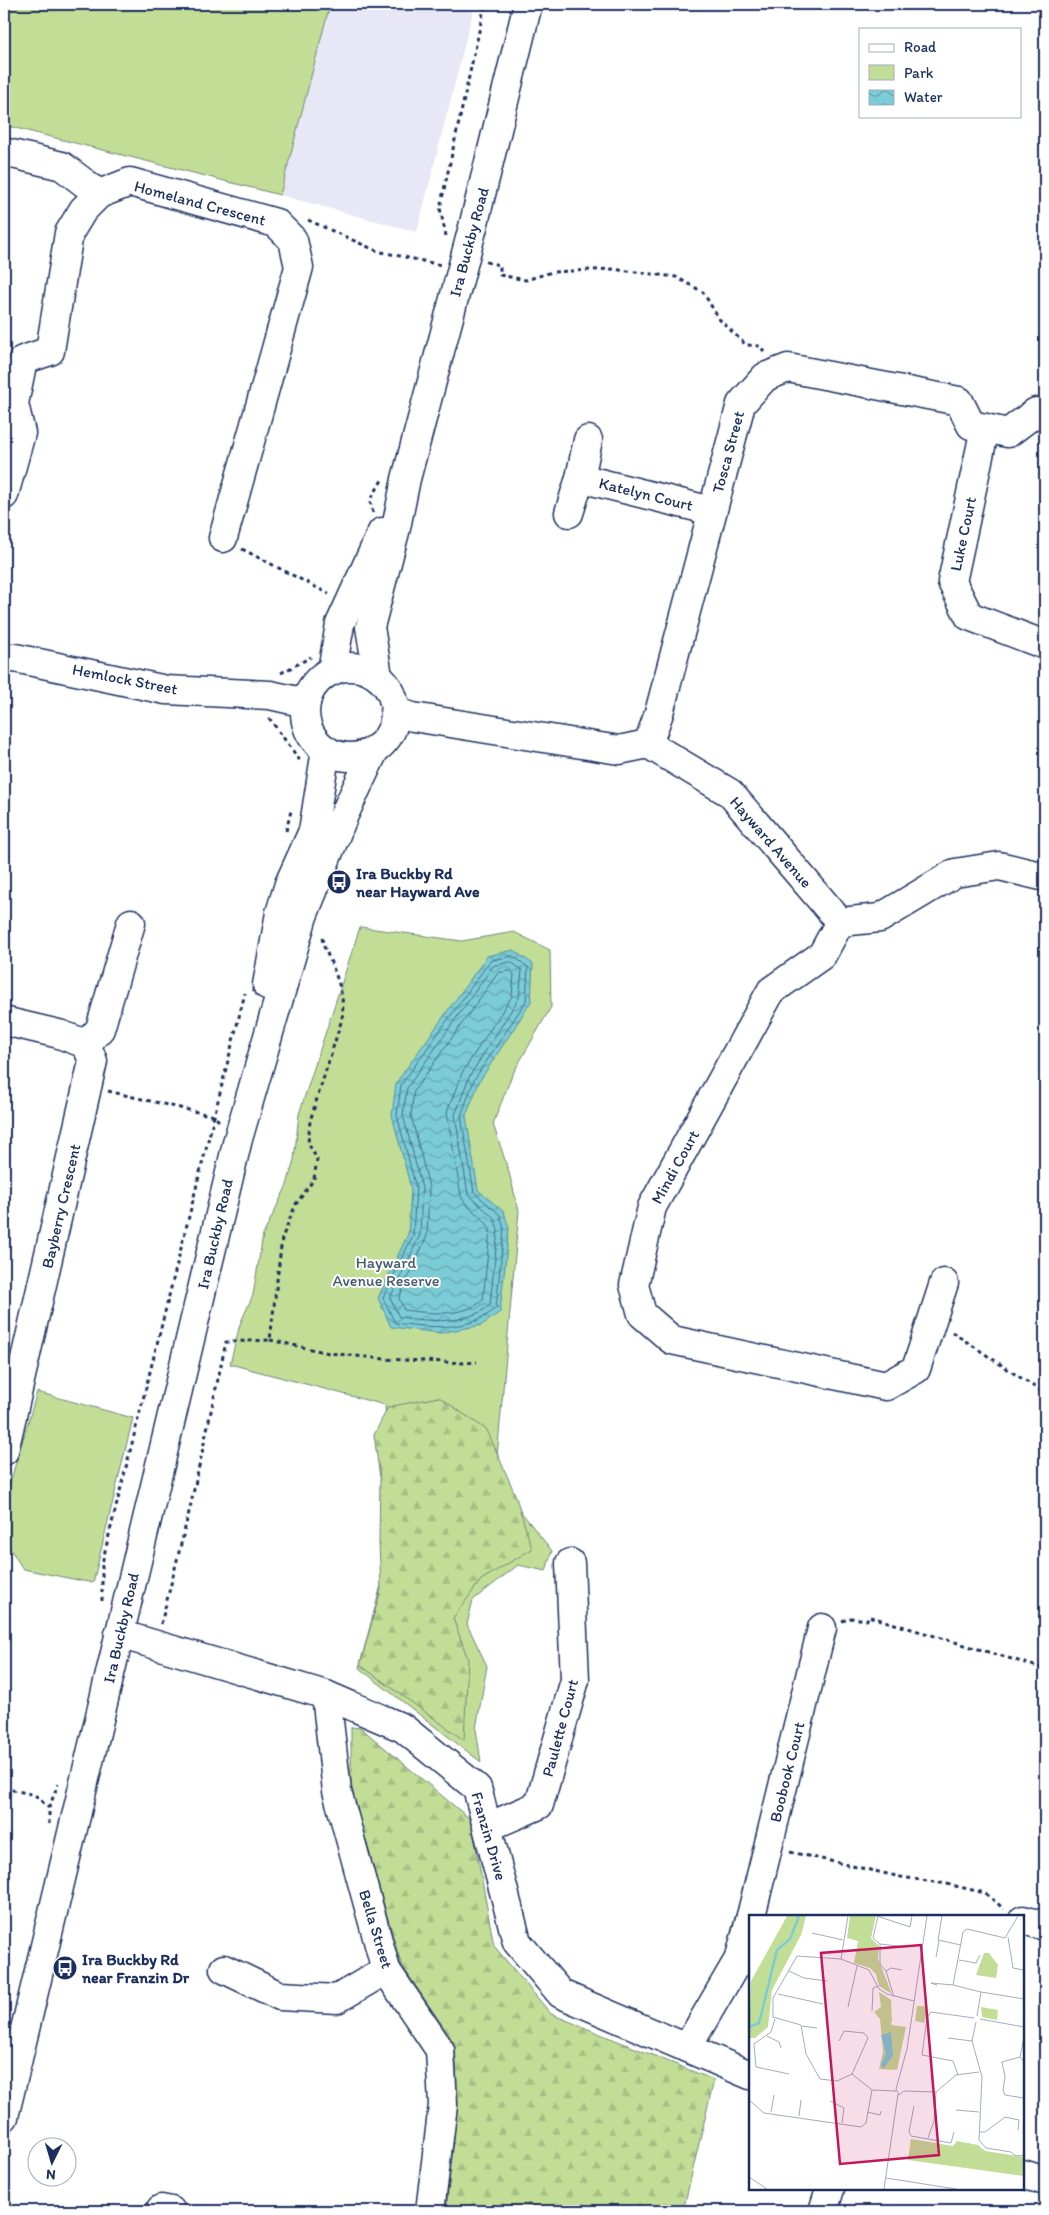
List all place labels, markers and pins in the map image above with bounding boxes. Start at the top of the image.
place label: Ira Buckby Rd near Hayward Ave [355,864,480,902]
bus stop icon: Ira Buckby Rd near Hayward Ave [326,869,352,895]
place label: Ira Buckby Rd near Franzin Dr [81,1950,190,1987]
bus stop icon: Ira Buckby Rd near Franzin Dr [52,1955,78,1981]

